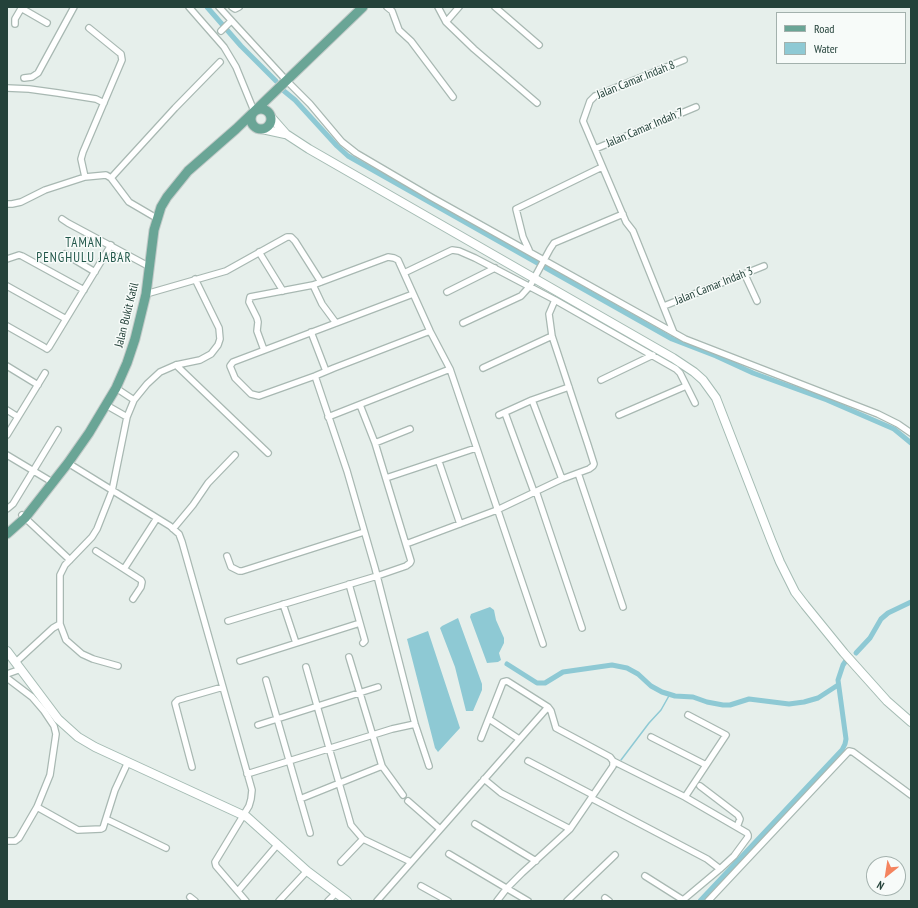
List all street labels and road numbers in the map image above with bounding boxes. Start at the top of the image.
street label: Jalan Camar Indah 8 [595,58,677,102]
street label: Jalan Camar Indah 7 [604,105,686,151]
street label: Jalan Camar Indah 3 [673,264,755,308]
street label: Jalan Bukit Katil [112,281,142,349]

